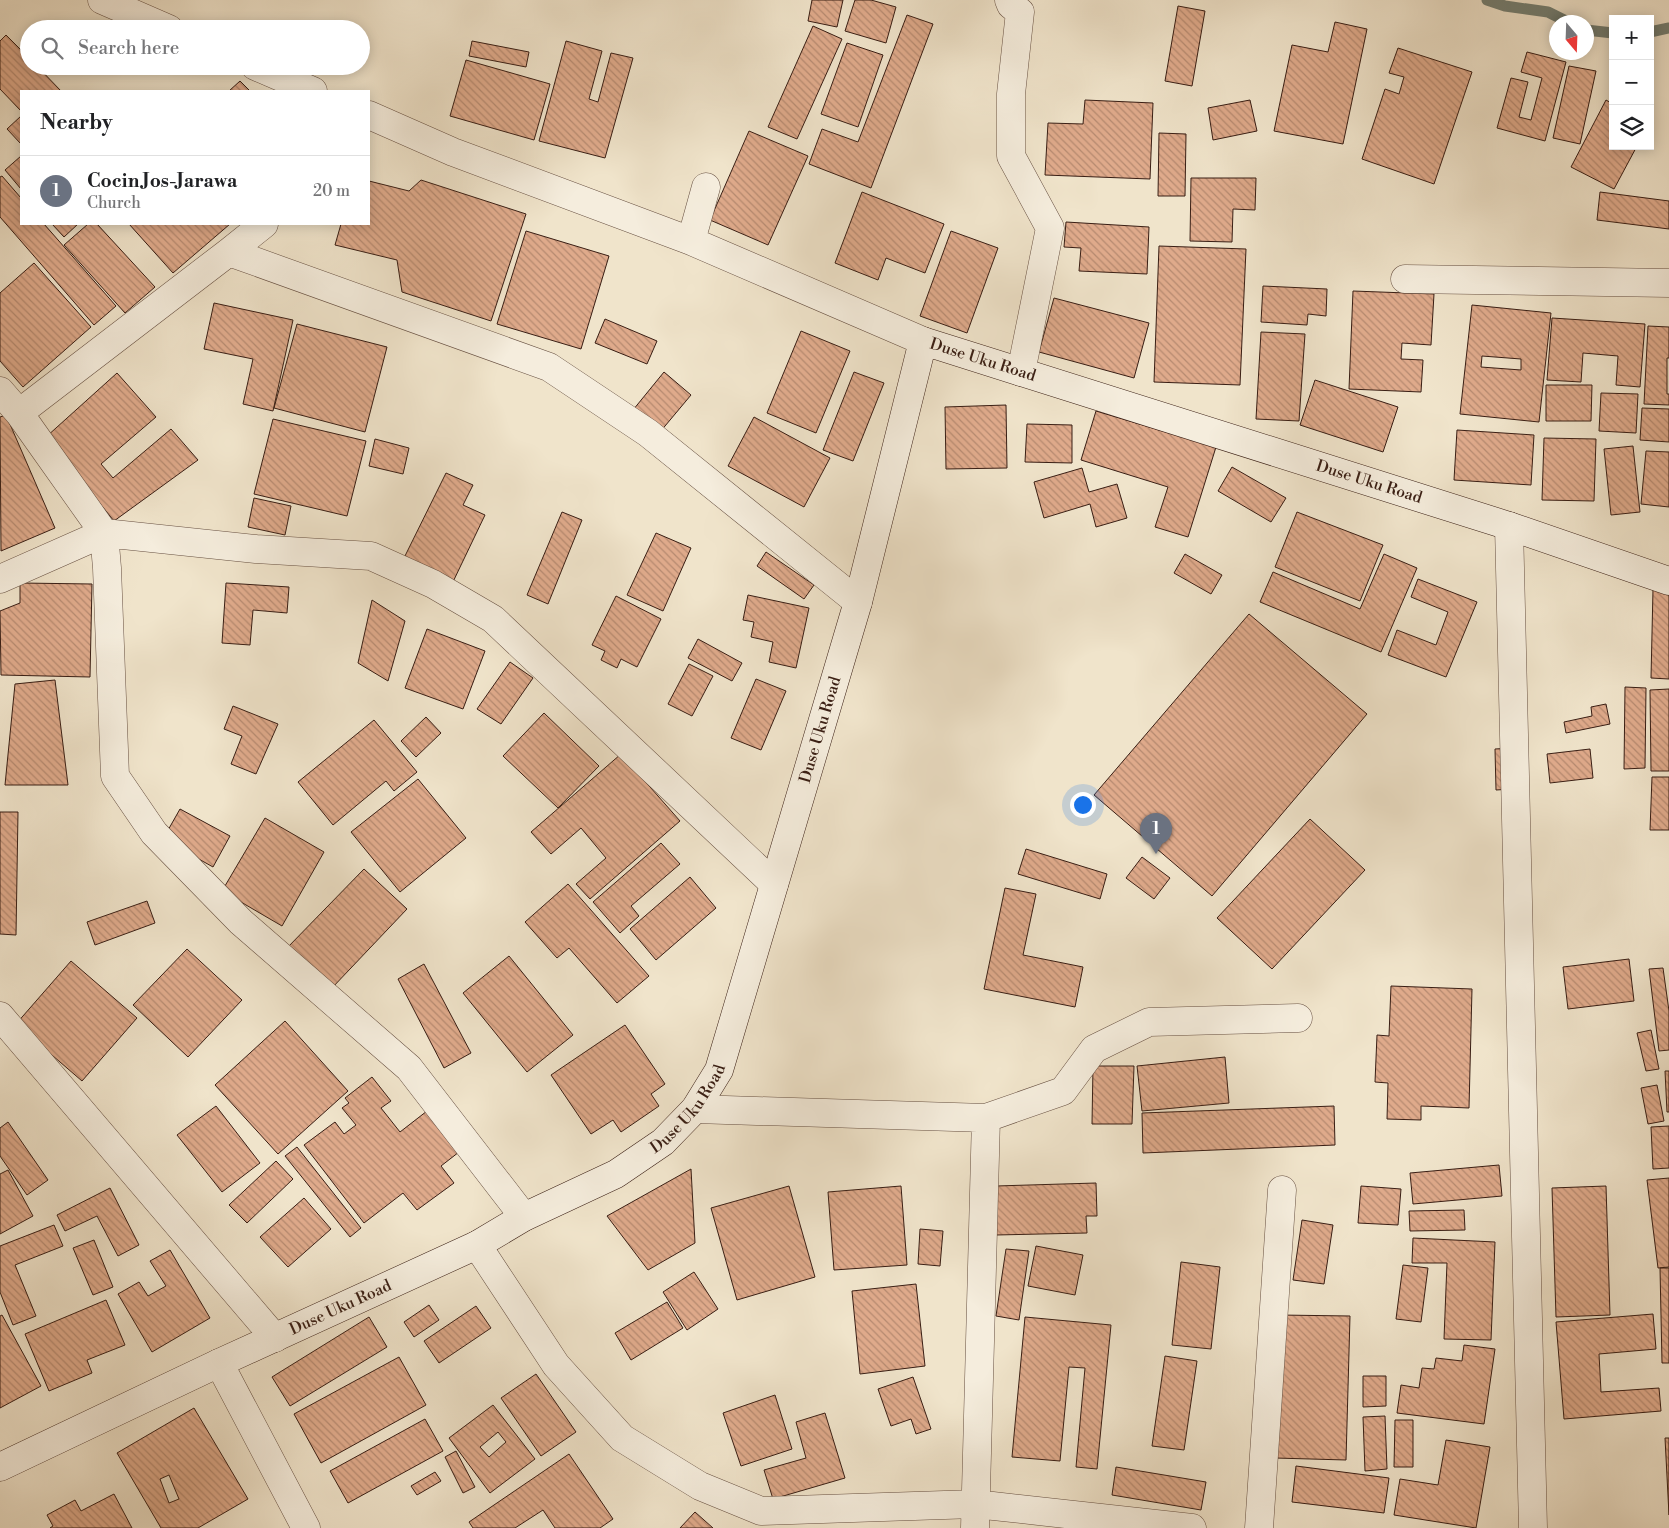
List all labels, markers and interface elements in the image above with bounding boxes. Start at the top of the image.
north arrow [1549,15,1594,60]
map controls [1609,15,1654,150]
button: + [1609,15,1654,60]
search box [20,20,370,75]
icon: search [38,34,66,62]
text: Search here [78,36,179,60]
button: − [1609,60,1654,105]
button: layers [1609,105,1654,150]
text: Nearby [40,110,113,136]
text: Cocin Jos-Jarawa [87,169,237,193]
text: 1 [52,181,60,201]
text: 20 m [313,181,350,201]
text: Church [87,193,141,213]
street label: Duse Uku Road [927,334,1038,386]
street label: Duse Uku Road [1314,456,1425,508]
street label: Duse Uku Road [795,674,845,785]
your location [1070,792,1096,818]
pin: 1 [1140,813,1172,854]
street label: Duse Uku Road [646,1062,730,1158]
street label: Duse Uku Road [286,1275,395,1339]

